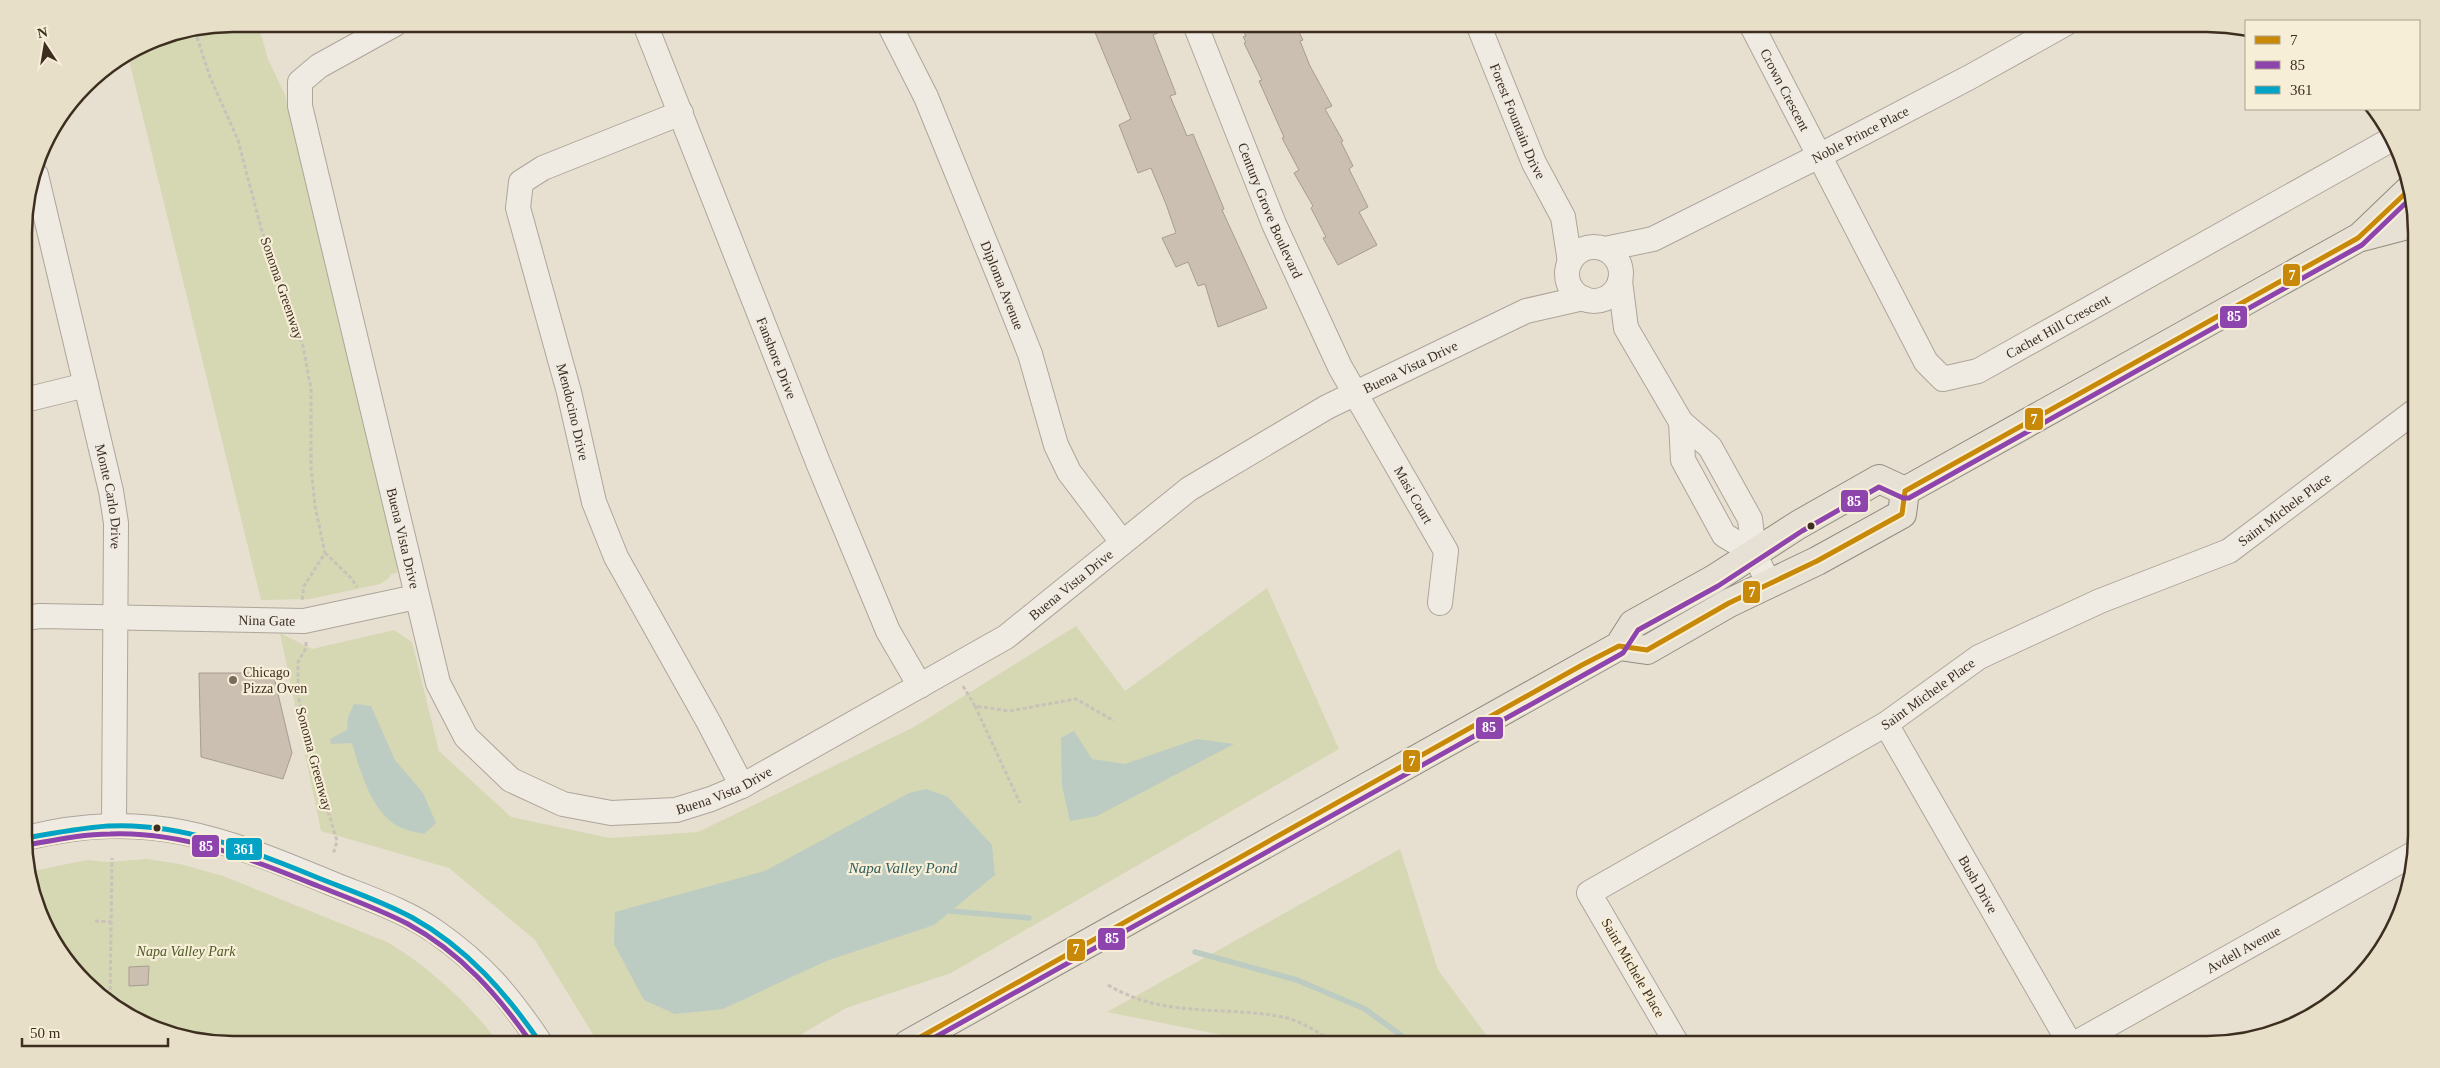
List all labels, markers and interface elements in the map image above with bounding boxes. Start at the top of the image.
north arrow [20,20,70,70]
legend [2245,20,2420,110]
text: N [36,24,49,41]
text: 7 [2290,32,2298,48]
street label: Crown Crescent [1758,46,1813,134]
text: 85 [2290,57,2305,73]
street label: Forest Fountain Drive [1487,61,1549,182]
text: 361 [2290,82,2313,98]
street label: Noble Prince Place [1809,103,1911,166]
street label: Century Grove Boulevard [1235,141,1305,280]
street label: Sonoma Greenway [258,235,306,341]
street label: Diploma Avenue [978,239,1027,332]
line badge: 7 [2282,263,2301,287]
text: 7 [2289,268,2296,283]
street label: Cachet Hill Crescent [2003,291,2112,361]
line badge: 85 [2219,305,2248,329]
text: 85 [2227,309,2241,324]
street label: Fanshore Drive [754,315,800,401]
street label: Buena Vista Drive [1361,338,1460,396]
street label: Mendocino Drive [554,362,592,462]
line badge: 7 [2024,407,2044,431]
text: 7 [2031,412,2038,427]
street label: Monte Carlo Drive [93,442,124,549]
street label: Masi Court [1391,464,1436,526]
street label: Saint Michele Place [2235,470,2334,549]
street label: Buena Vista Drive [384,486,423,590]
line badge: 85 [1840,489,1869,513]
text: 85 [1847,494,1861,509]
unlabelled marker [1806,521,1816,531]
street label: Buena Vista Drive [1026,546,1116,623]
line badge: 7 [1742,580,1761,604]
text: 7 [1749,585,1756,600]
street label: Nina Gate [238,612,296,628]
street label: Saint Michele Place [1878,655,1978,733]
place label: Chicago Pizza Oven [243,665,307,696]
marker: Chicago Pizza Oven [227,674,239,686]
street label: Sonoma Greenway [293,705,335,813]
line badge: 85 [1475,716,1504,740]
text: 85 [1482,720,1496,735]
line badge: 7 [1402,749,1421,773]
text: 7 [1409,754,1416,769]
street label: Buena Vista Drive [674,763,775,817]
unlabelled marker [152,823,162,833]
line badge: 85 [191,834,220,858]
line badge: 361 [225,837,263,861]
text: 85 [199,839,213,854]
text: 361 [234,842,255,857]
street label: Bush Drive [1956,853,2001,916]
water label: Napa Valley Pond [848,860,958,876]
street label: Saint Michele Place [1599,916,1667,1020]
street label: Avdell Avenue [2204,922,2283,976]
line badge: 85 [1097,927,1126,951]
text: 85 [1105,931,1119,946]
line badge: 7 [1066,938,1086,962]
text: 7 [1073,942,1080,957]
park label: Napa Valley Park [136,944,236,959]
scale bar [22,1016,169,1048]
text: 50 m [30,1025,61,1041]

